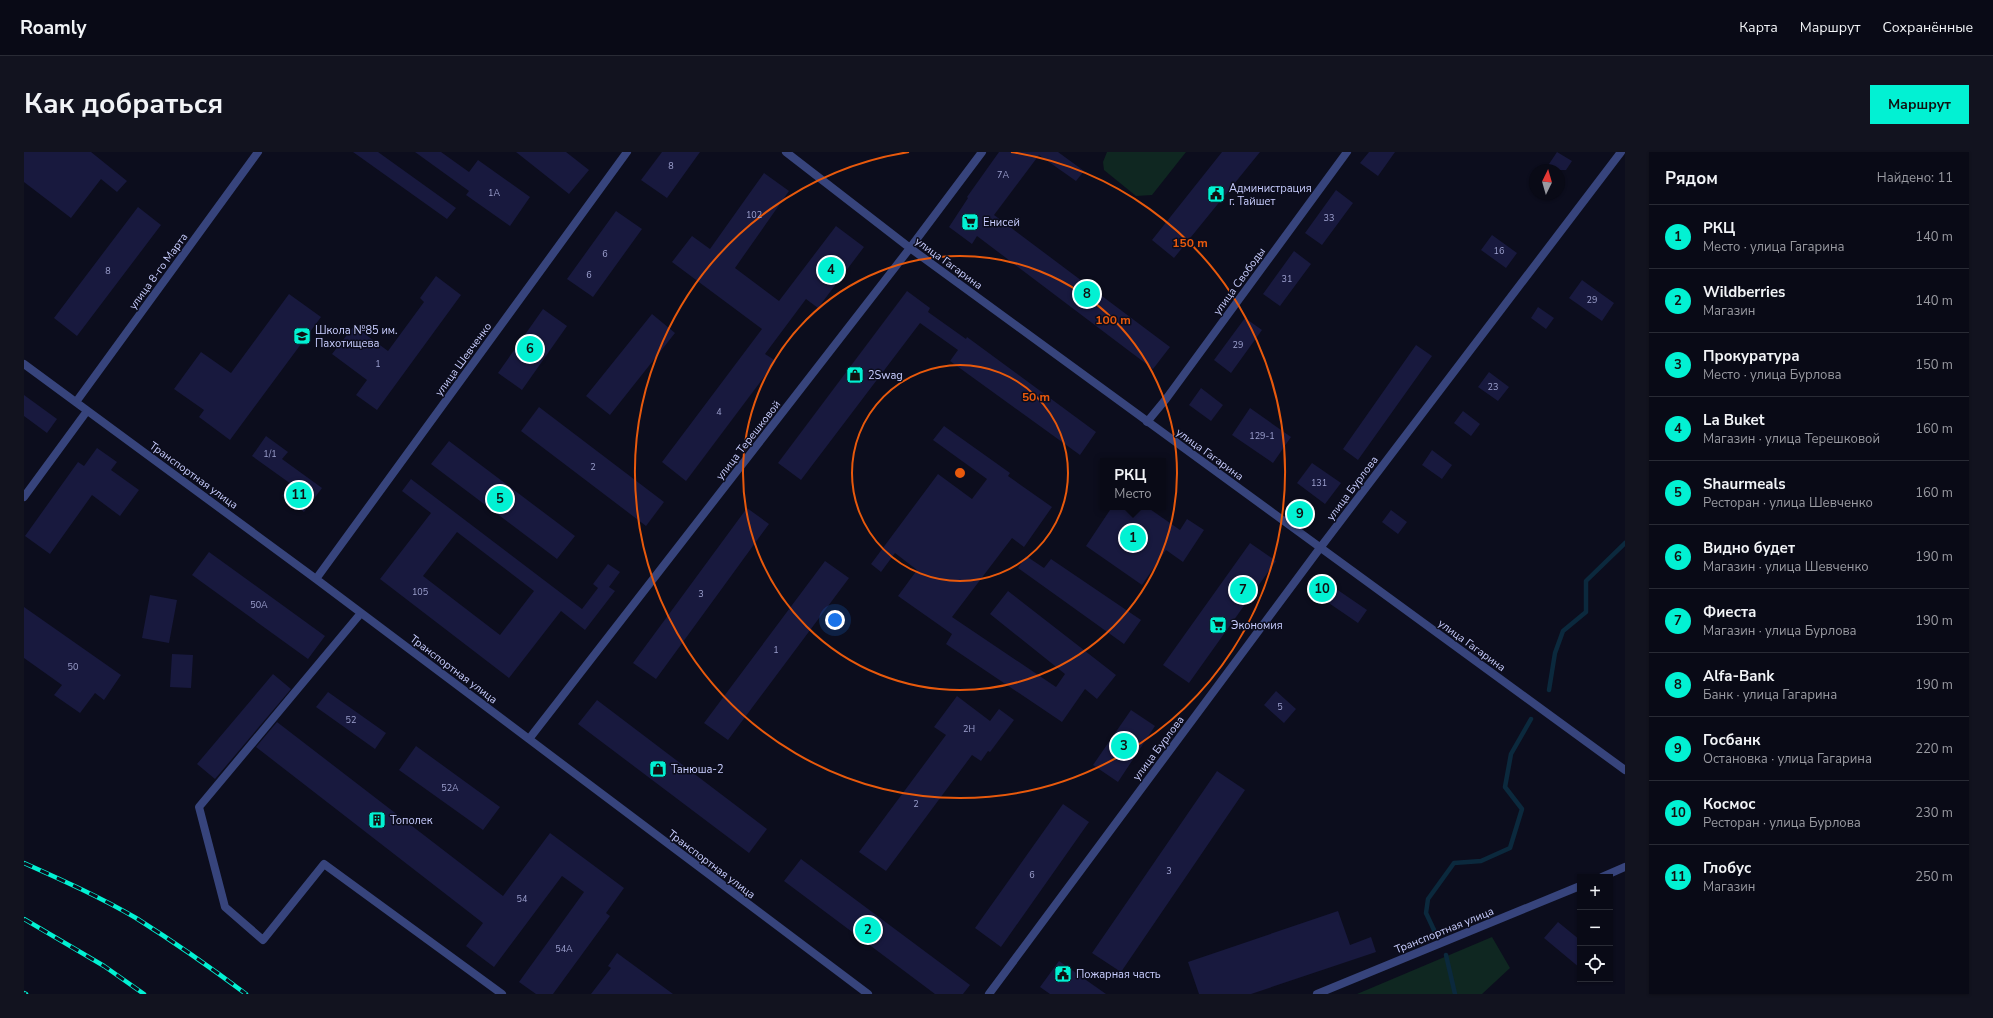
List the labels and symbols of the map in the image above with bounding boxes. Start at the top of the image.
house number: 8 [668,160,674,172]
north arrow [1529,164,1565,200]
house number: 7А [997,169,1009,181]
place label: Администрация г. Тайшет [1229,181,1312,209]
public building icon: Администрация г. Тайшет [1206,184,1226,204]
house number: 1А [488,187,500,199]
house number: 102 [746,209,762,221]
supermarket icon: Енисей [960,212,980,232]
house number: 33 [1324,212,1334,224]
place label: Енисей [983,215,1020,230]
street label: улица 8-го Марта [126,230,191,313]
street label: улица Гагарина [912,234,986,293]
text: 150 m [1172,235,1208,251]
street label: улица Свободы [1210,244,1269,318]
house number: 16 [1494,245,1504,257]
house number: 6 [602,248,608,260]
pin: 4 [818,255,844,285]
house number: 8 [105,265,111,277]
house number: 6 [586,269,592,281]
house number: 31 [1282,273,1292,285]
pin: 8 [1074,279,1100,309]
house number: 29 [1587,294,1597,306]
text: 100 m [1095,312,1131,328]
street label: улица Шевченко [432,319,495,399]
place label: Школа №85 им. Пахотищева [315,323,398,351]
school or university icon: Школа №85 им. Пахотищева [292,326,312,346]
pin: 6 [517,334,543,364]
house number: 29 [1233,339,1243,351]
house number: 1 [375,358,381,370]
shop icon: 2Swag [845,365,865,385]
place label: 2Swag [868,368,903,383]
house number: 23 [1488,381,1498,393]
text: 50 m [1022,389,1050,405]
street label: улица Терешковой [713,397,784,483]
house number: 4 [716,406,722,418]
street label: улица Гагарина [1173,425,1247,484]
house number: 129-1 [1249,430,1275,442]
street label: Транспортная улица [147,438,241,513]
house number: 1/1 [263,448,277,460]
street label: улица Бурлова [1323,453,1382,524]
house number: 2 [590,461,596,473]
centre of rings [953,466,967,480]
house number: 131 [1311,477,1327,489]
pin: 11 [286,480,312,510]
pin: 5 [487,484,513,514]
pin: 9 [1287,499,1313,529]
pin: 1 [1120,523,1146,553]
pin: 10 [1309,574,1335,604]
pin: 7 [1230,575,1256,605]
house number: 105 [412,586,428,598]
house number: 3 [698,588,704,600]
house number: 50А [250,599,268,611]
your location [825,610,845,630]
supermarket icon: Экономия [1208,615,1228,635]
street label: улица Гагарина [1435,616,1509,675]
place label: Экономия [1231,618,1283,633]
street label: Транспортная улица [407,632,501,707]
house number: 1 [773,644,779,656]
house number: 50 [68,661,78,673]
house number: 5 [1277,701,1283,713]
street label: улица Бурлова [1129,713,1188,784]
house number: 52 [346,714,356,726]
house number: 2Н [963,723,975,735]
pin: 3 [1111,731,1137,761]
shop icon: Танюша-2 [648,759,668,779]
place label: Танюша-2 [671,762,724,777]
house number: 52А [441,782,459,794]
house number: 2 [913,798,919,810]
building icon: Тополек [367,810,387,830]
place label: Тополек [390,813,433,828]
street label: Транспортная улица [665,827,759,902]
house number: 3 [1166,865,1172,877]
house number: 6 [1029,869,1035,881]
house number: 54 [517,893,528,905]
street label: Транспортная улица [1392,904,1496,957]
pin: 2 [855,915,881,945]
house number: 54А [555,943,573,955]
public building icon: Пожарная часть [1053,964,1073,984]
place label: Пожарная часть [1076,967,1161,982]

